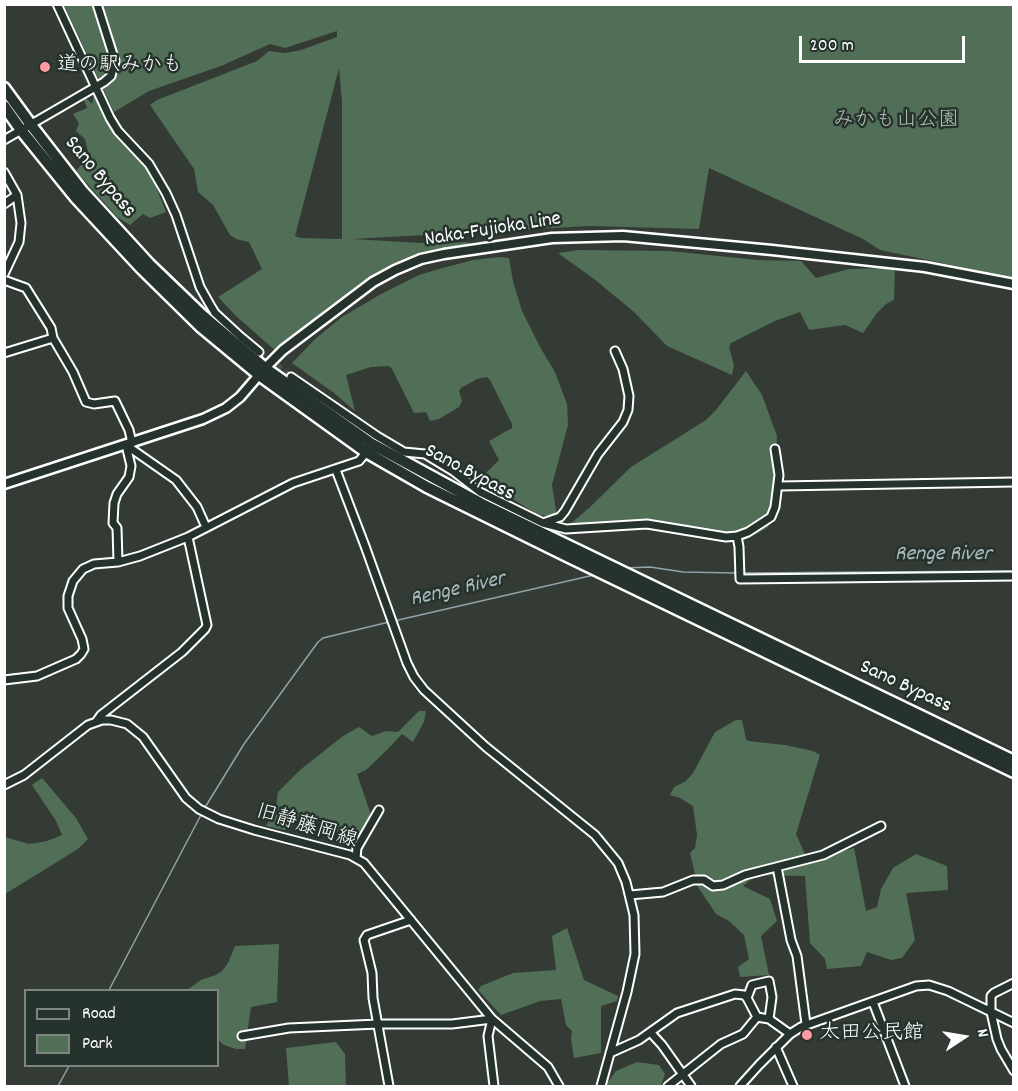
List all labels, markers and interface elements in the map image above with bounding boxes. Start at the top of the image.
scale bar [802,24,968,62]
text: 200 m [810,34,854,59]
place label: 道の駅みかも [57,54,183,80]
marker: 道の駅みかも [38,60,52,74]
park label: みかも山公園 [833,109,959,135]
street label: Sano Bypass [58,132,140,224]
street label: Naka-Fujioka Line [423,208,563,254]
street label: Sano Bypass [420,440,518,508]
water label: Renge River [895,543,991,569]
water label: Renge River [408,567,508,615]
street label: Sano Bypass [855,656,955,720]
street label: 旧静藤岡線 [252,801,360,855]
legend [24,989,219,1067]
text: Road [82,1002,116,1027]
north arrow [934,1007,994,1067]
place label: 太田公民館 [819,1022,924,1048]
text: N [970,1027,994,1039]
marker: 太田公民館 [800,1028,814,1042]
text: Park [82,1032,113,1057]

